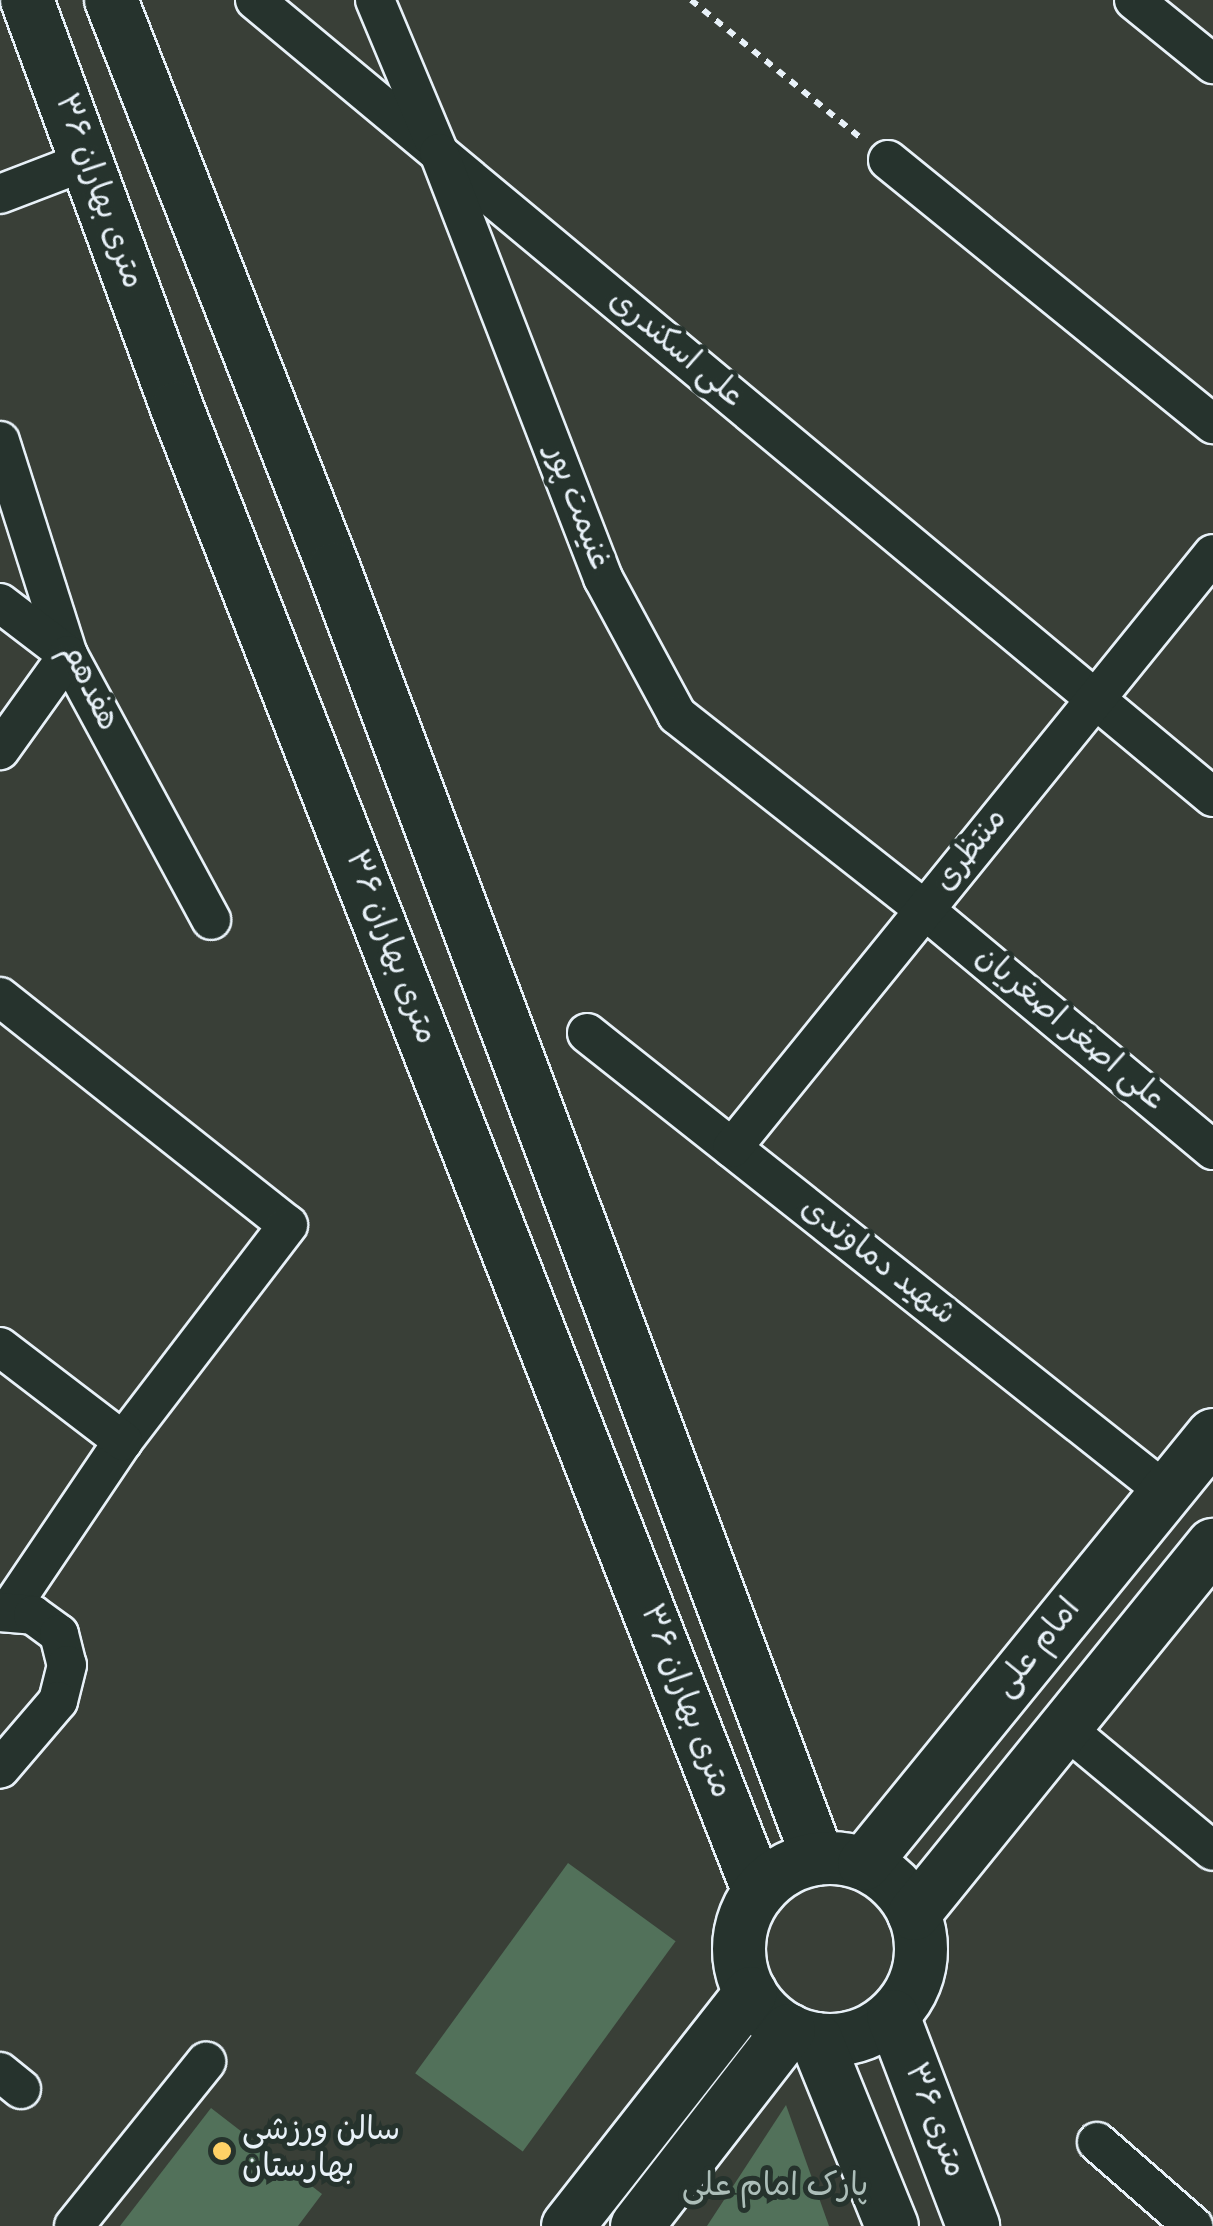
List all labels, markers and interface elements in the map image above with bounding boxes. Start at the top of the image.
street label: ۳۶ متری بهاران [44,89,150,295]
street label: علی اسکندری [600,282,750,418]
street label: غنیمت پور [535,440,617,576]
street label: هفدهم [51,638,125,738]
street label: منتظری [927,802,1017,900]
street label: ۳۶ متری بهاران [334,846,444,1050]
street label: علی اصغر اصغریان [966,939,1172,1121]
street label: شهید دماوندی [792,1190,962,1336]
street label: امام علی [987,1592,1091,1706]
street label: ۳۶ متری بهاران [629,1600,739,1804]
street label: ۳۶ متری [894,2058,972,2184]
place label: سالن ورزشی بهارستان [242,2114,400,2189]
marker: سالن ورزشی بهارستان [211,2140,233,2162]
park label: پارک امام علی [682,2169,868,2207]

